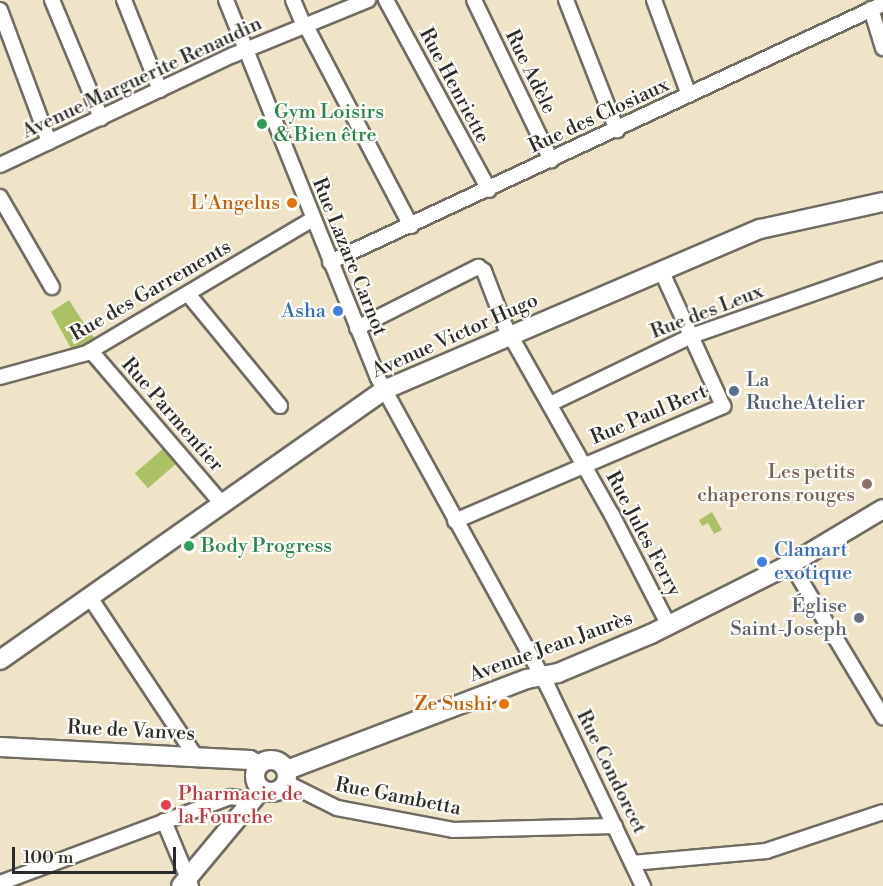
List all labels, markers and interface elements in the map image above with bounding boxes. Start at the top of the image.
street label: Avenue Marguerite Renaudin [18,12,266,144]
street label: Rue Henriette [414,24,494,148]
street label: Rue Adèle [499,26,561,118]
street label: Rue des Closiaux [525,73,673,159]
place label: Gym Loisirs & Bien être [274,100,384,147]
marker: Gym Loisirs & Bien être [255,117,269,131]
street label: Rue Lazare Carnot [306,175,392,339]
place label: L'Angelus [190,191,280,215]
marker: L'Angelus [285,196,299,210]
street label: Rue des Garrements [66,235,236,347]
street label: Rue des Leux [647,280,767,344]
street label: Avenue Victor Hugo [368,288,542,384]
place label: Asha [281,299,326,323]
marker: Asha [331,304,345,318]
street label: Rue Parmentier [116,353,228,477]
place label: La RucheAtelier [746,368,865,415]
street label: Rue Paul Bert [587,380,711,450]
marker: La RucheAtelier [727,384,741,398]
place label: Les petits chaperons rouges [697,460,855,507]
street label: Rue Jules Ferry [600,467,686,601]
marker: Les petits chaperons rouges [860,477,874,491]
place label: Body Progress [201,534,332,558]
place label: Clamart exotique [774,538,852,585]
marker: Body Progress [182,539,196,553]
marker: Clamart exotique [755,555,769,569]
place label: Église Saint-Joseph [730,594,847,641]
street label: Avenue Jean Jaurès [466,606,636,688]
marker: Église Saint-Joseph [852,611,866,625]
place label: Ze Sushi [415,692,492,716]
marker: Ze Sushi [497,697,511,711]
street label: Rue Condorcet [571,706,651,838]
street label: Rue de Vanves [66,716,196,746]
street label: Rue Gambetta [333,773,463,821]
place label: Pharmacie de la Fourche [178,782,303,829]
marker: Pharmacie de la Fourche [159,798,173,812]
scale bar [15,835,178,873]
text: 100 m [23,846,74,869]

